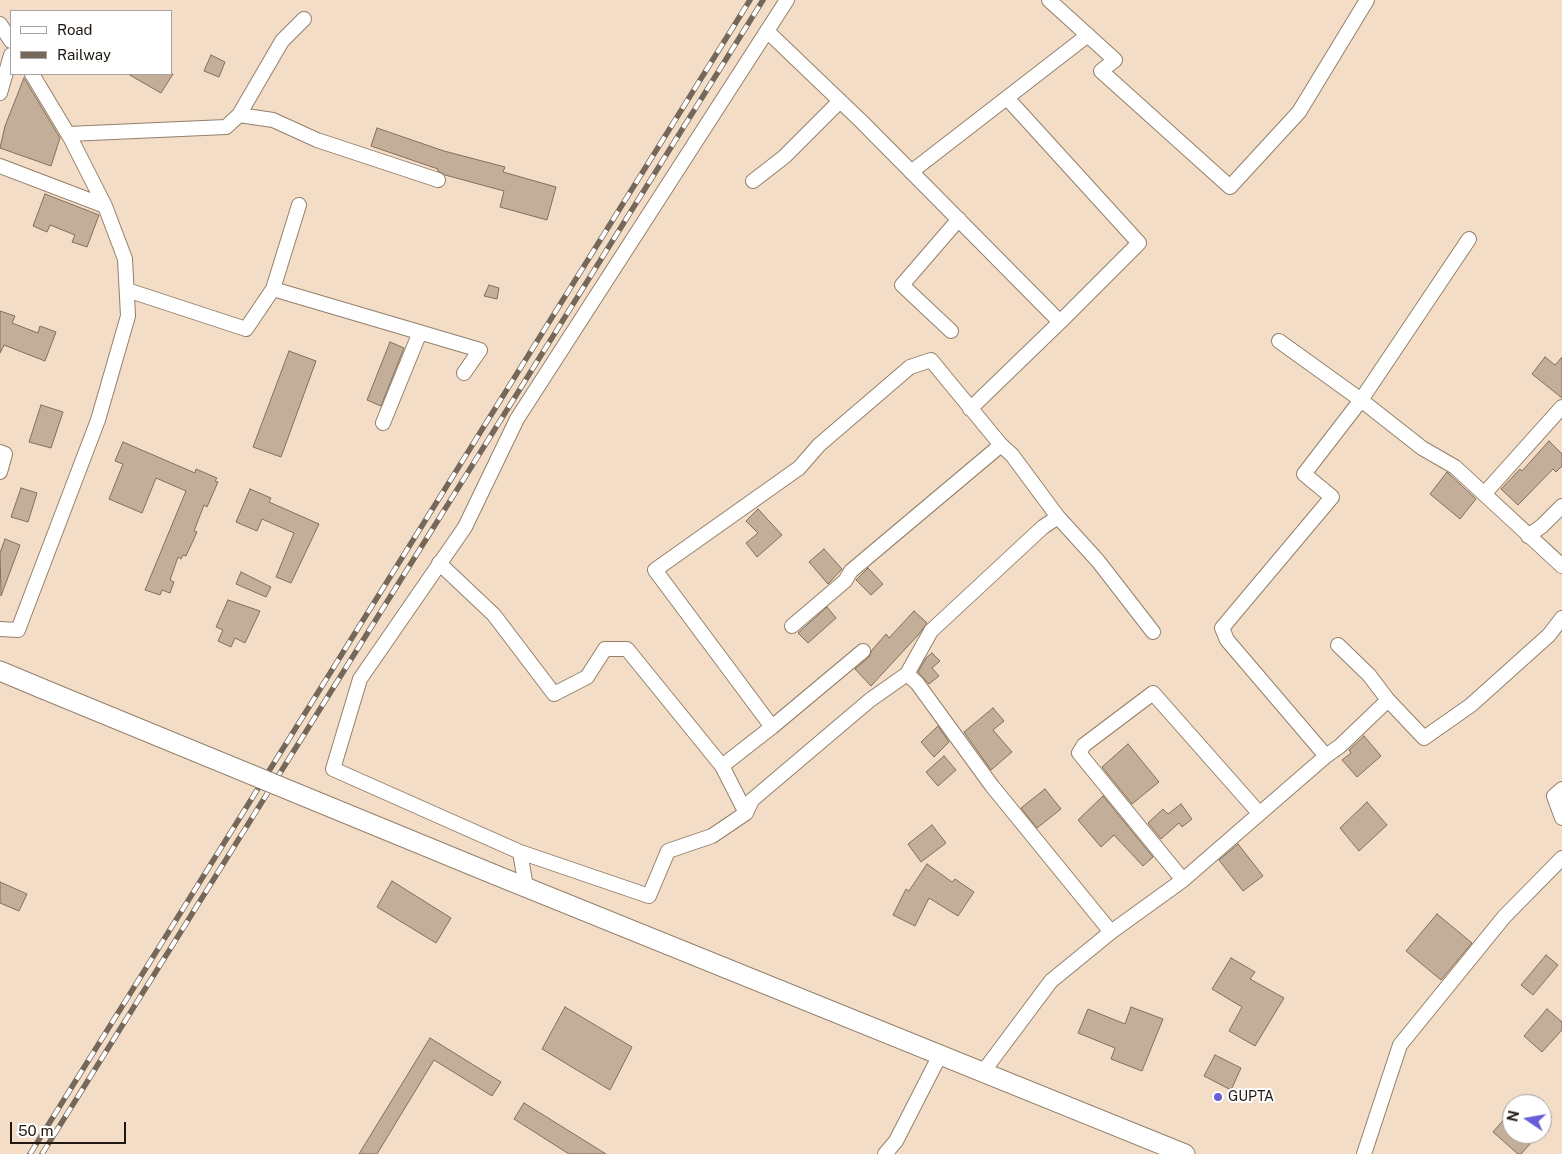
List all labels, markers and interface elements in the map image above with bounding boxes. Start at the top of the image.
legend [10,10,172,75]
text: Road [57,21,93,38]
text: Railway [57,46,111,63]
place label: GUPTA [1228,1089,1274,1105]
marker: GUPTA [1212,1091,1224,1103]
north arrow [1502,1094,1552,1144]
text: N [1504,1109,1522,1123]
scale bar [12,1112,129,1144]
text: 50 m [18,1122,53,1139]

